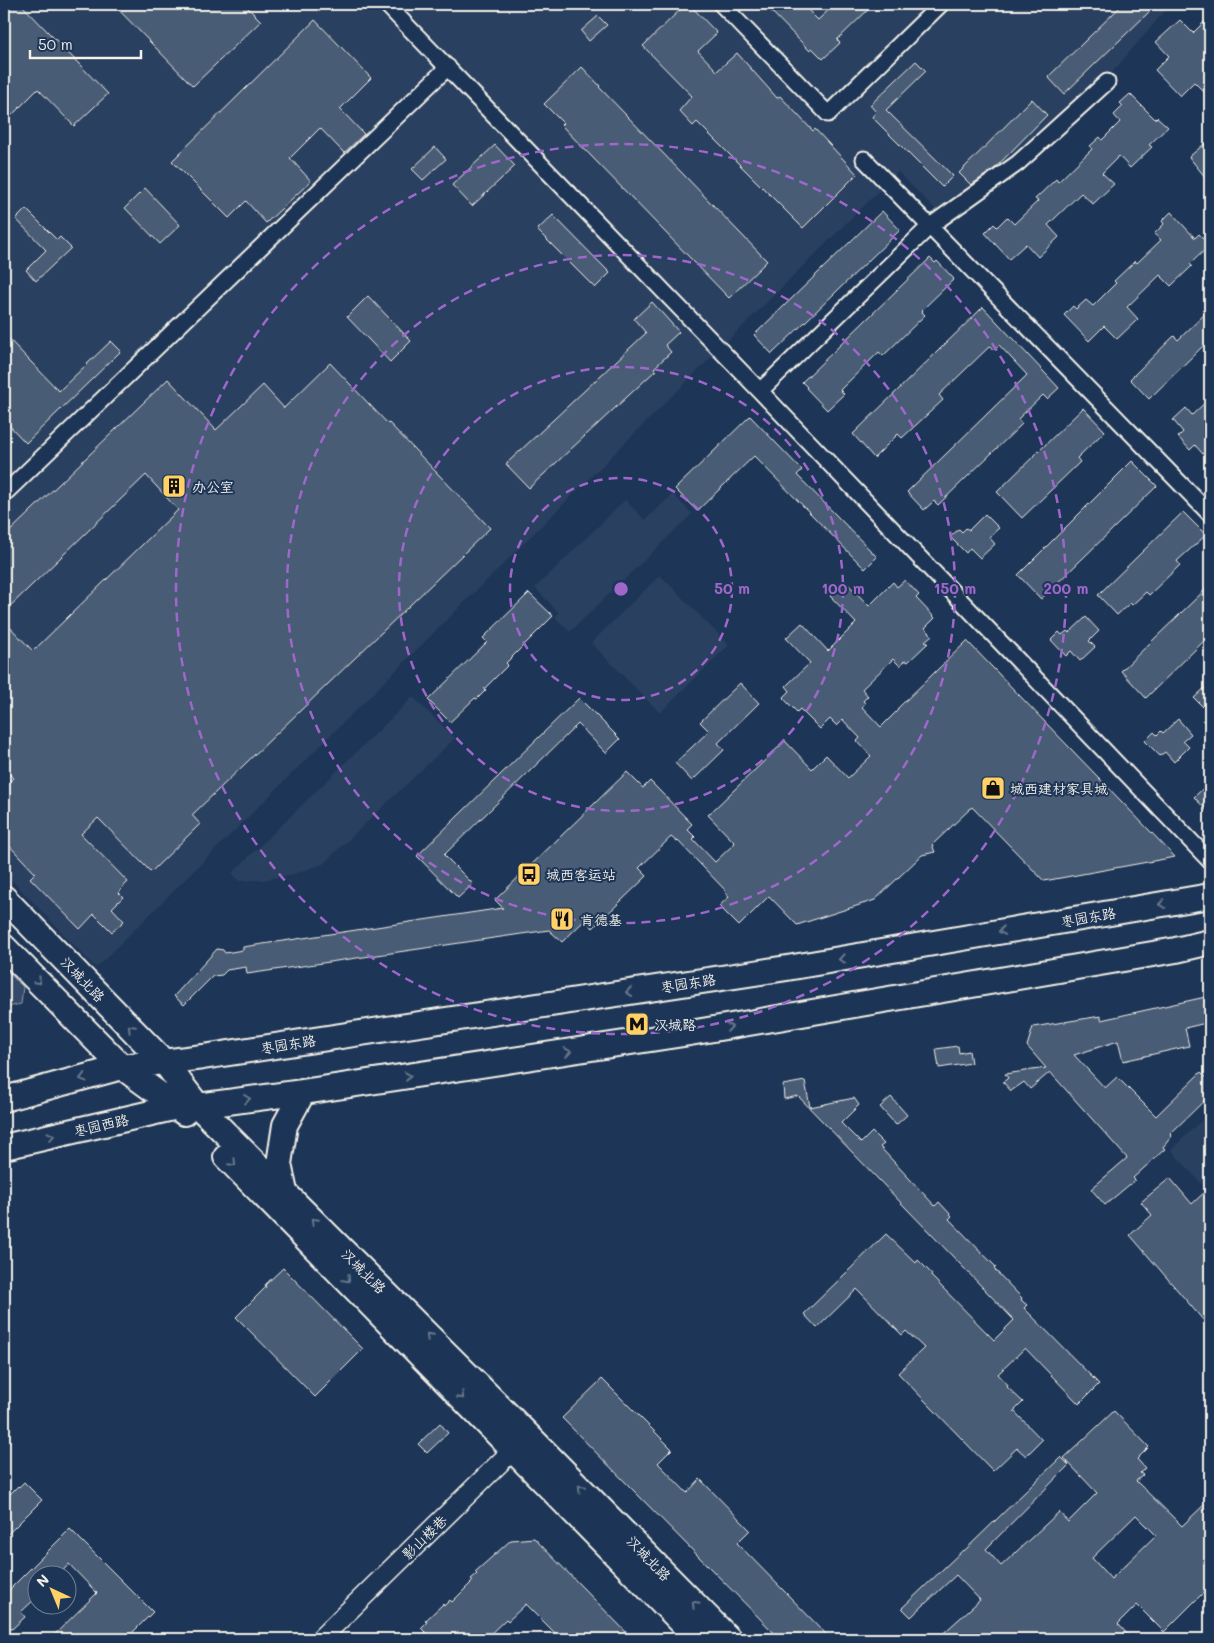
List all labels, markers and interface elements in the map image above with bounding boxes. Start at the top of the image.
scale bar [30,28,141,60]
text: 50 m [38,34,73,54]
building icon: 办公室 [161,473,187,499]
place label: 办公室 [192,477,234,496]
text: 50 m [714,578,750,598]
text: 100 m [821,578,865,598]
text: 150 m [934,578,976,598]
text: 200 m [1044,578,1089,598]
centre of rings [612,580,630,598]
shop icon: 城西建材家具城 [980,775,1006,801]
place label: 城西建材家具城 [1010,779,1108,798]
bus stop icon: 城西客运站 [516,861,542,887]
place label: 城西客运站 [546,865,616,884]
one-way arrow [1158,899,1167,909]
street label: 枣园东路 [1059,903,1117,931]
restaurant icon: 肯德基 [549,906,575,932]
place label: 肯德基 [580,910,622,929]
one-way arrow [998,926,1006,936]
street label: 汉城北路 [57,952,109,1006]
one-way arrow [837,953,846,963]
street label: 枣园东路 [659,969,717,997]
one-way arrow [32,976,41,985]
one-way arrow [625,986,634,996]
metro station icon: 汉城路 [624,1011,650,1037]
place label: 汉城路 [654,1015,696,1034]
one-way arrow [724,1022,733,1032]
one-way arrow [127,1025,136,1034]
street label: 枣园东路 [259,1030,317,1058]
one-way arrow [564,1047,573,1057]
one-way arrow [79,1072,87,1082]
one-way arrow [403,1072,412,1082]
one-way arrow [243,1094,251,1105]
street label: 枣园西路 [72,1109,130,1141]
one-way arrow [47,1131,56,1142]
one-way arrow [227,1158,236,1167]
one-way arrow [311,1218,320,1227]
street label: 汉城北路 [337,1244,391,1298]
one-way arrow [341,1274,350,1283]
one-way arrow [426,1333,435,1342]
one-way arrow [455,1390,464,1399]
one-way arrow [578,1485,587,1494]
street label: 影山楼巷 [397,1510,451,1563]
street label: 汉城北路 [623,1531,675,1585]
north arrow [28,1566,78,1616]
text: N [32,1570,53,1591]
one-way arrow [692,1601,701,1610]

